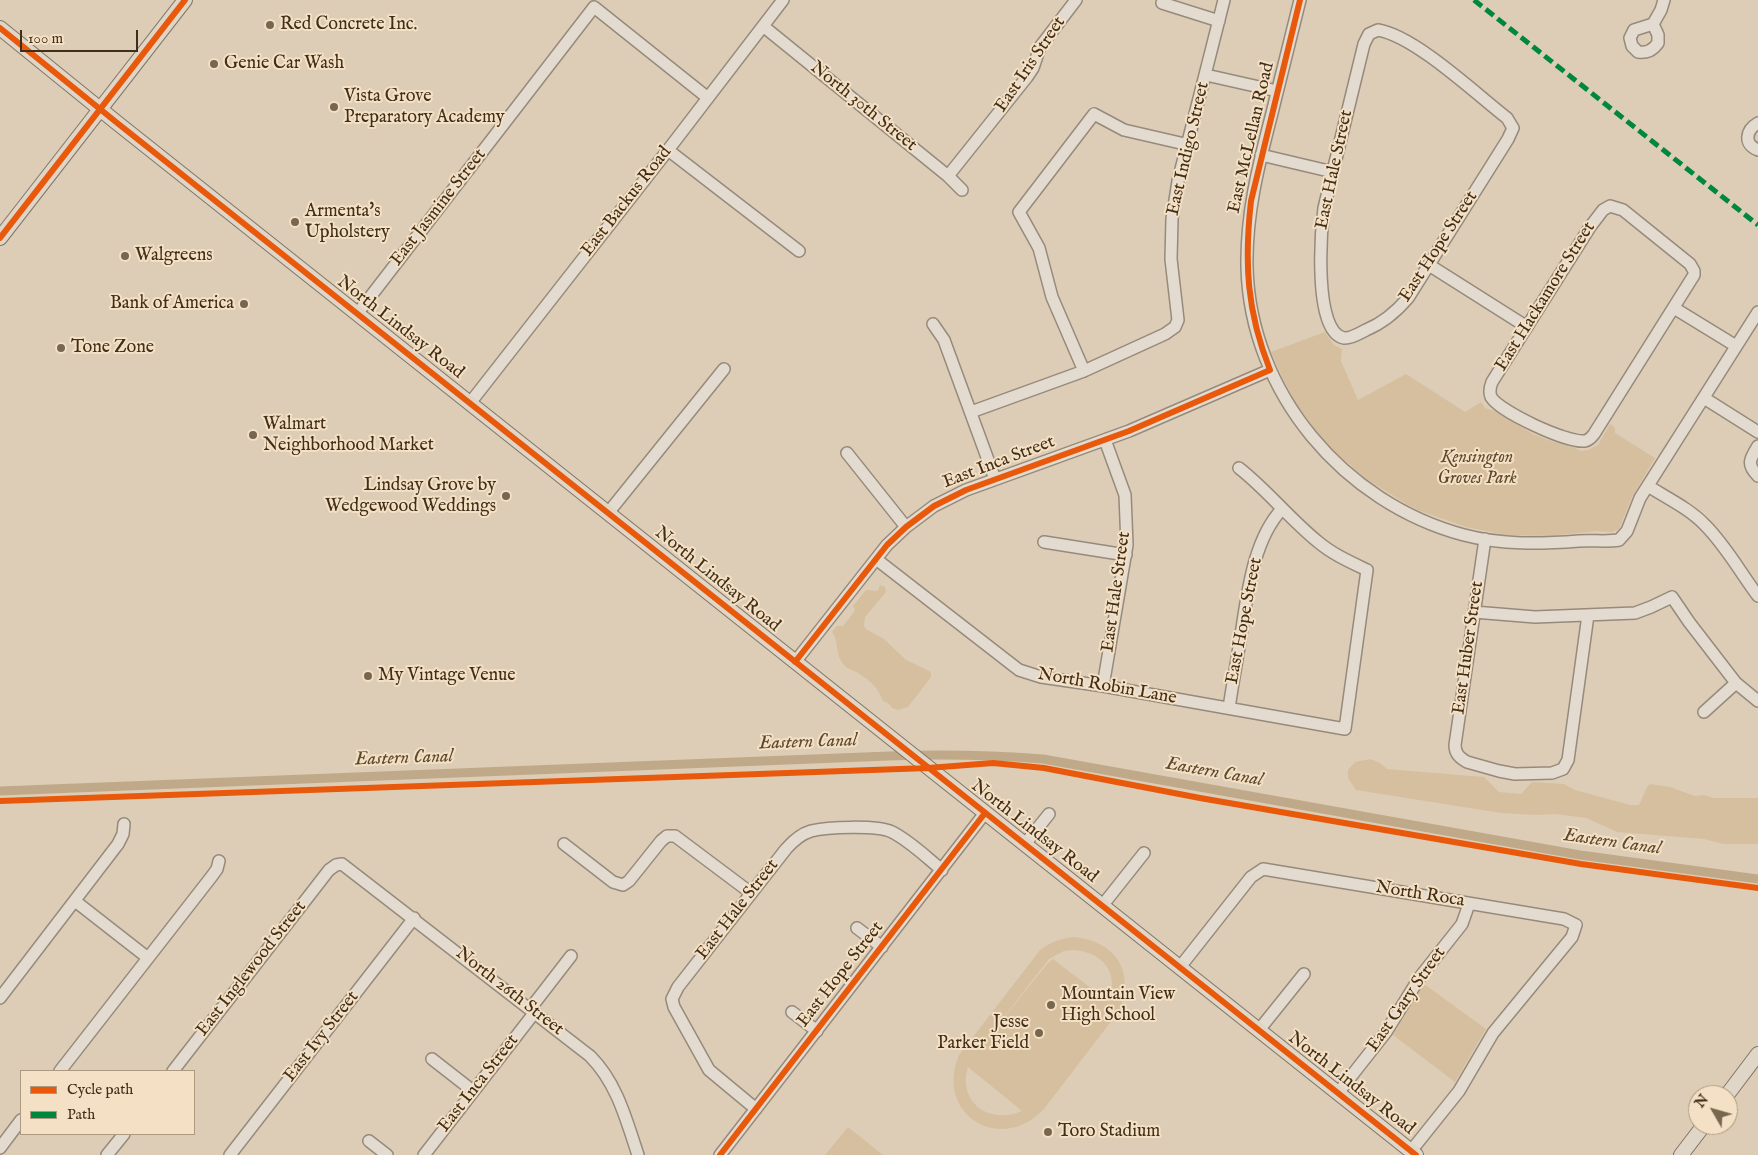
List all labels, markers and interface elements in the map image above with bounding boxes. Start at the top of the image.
street label: East Iris Street [991,13,1071,117]
place label: Red Concrete Inc. [280,14,417,36]
marker: Red Concrete Inc. [264,19,276,31]
scale bar [22,20,140,52]
text: 100 m [28,29,63,48]
place label: Genie Car Wash [224,53,344,75]
street label: North 30th Street [805,57,921,157]
marker: Genie Car Wash [208,58,220,70]
street label: East McLellan Road [1224,60,1280,216]
street label: East Indigo Street [1163,80,1215,218]
place label: Vista Grove Preparatory Academy [344,86,505,128]
marker: Vista Grove Preparatory Academy [328,101,340,113]
street label: East Hale Street [1312,108,1358,232]
street label: East Backus Road [577,143,677,261]
street label: East Jasmine Street [387,145,491,271]
street label: East Hope Street [1395,187,1483,307]
place label: Armenta's Upholstery [305,201,390,243]
marker: Armenta's Upholstery [289,216,301,228]
street label: East Hackamore Street [1491,218,1601,376]
place label: Walgreens [135,245,213,267]
marker: Walgreens [119,250,131,262]
street label: North Lindsay Road [332,272,468,384]
place label: Bank of America [110,293,234,315]
marker: Bank of America [238,298,250,310]
place label: Tone Zone [71,337,154,359]
marker: Tone Zone [55,342,67,354]
place label: Walmart Neighborhood Market [263,414,434,456]
marker: Walmart Neighborhood Market [247,429,259,441]
street label: East Inca Street [940,432,1058,494]
park label: Kensington Groves Park [1437,447,1517,489]
place label: Lindsay Grove by Wedgewood Weddings [325,475,496,518]
marker: Lindsay Grove by Wedgewood Weddings [500,490,512,502]
street label: North Lindsay Road [650,523,784,637]
street label: East Hale Street [1098,530,1136,654]
street label: East Hope Street [1222,556,1268,686]
street label: East Huber Street [1449,580,1489,716]
street label: North Robin Lane [1036,664,1178,710]
place label: My Vintage Venue [378,665,516,687]
marker: My Vintage Venue [362,670,374,682]
water label: Eastern Canal [759,730,857,756]
water label: Eastern Canal [355,746,453,772]
water label: Eastern Canal [1164,753,1264,793]
street label: North Lindsay Road [966,776,1102,888]
water label: Eastern Canal [1562,825,1662,861]
street label: East Hale Street [692,855,784,965]
street label: North Roca [1374,877,1466,913]
street label: East Inglewood Street [192,897,312,1041]
street label: East Hope Street [793,918,889,1032]
street label: North 26th Street [451,943,567,1041]
street label: East Gary Street [1363,943,1451,1057]
place label: Mountain View High School [1061,984,1175,1026]
street label: East Ivy Street [280,987,364,1087]
marker: Mountain View High School [1045,999,1057,1011]
place label: Jesse Parker Field [937,1012,1029,1054]
marker: Jesse Parker Field [1033,1027,1045,1039]
street label: North Lindsay Road [1283,1028,1419,1140]
street label: East Inca Street [434,1031,524,1137]
legend [20,1070,195,1135]
text: Cycle path [67,1080,133,1099]
north arrow [1688,1085,1738,1135]
text: N [1691,1091,1713,1112]
text: Path [67,1105,95,1124]
place label: Toro Stadium [1058,1121,1160,1143]
marker: Toro Stadium [1042,1126,1054,1138]

